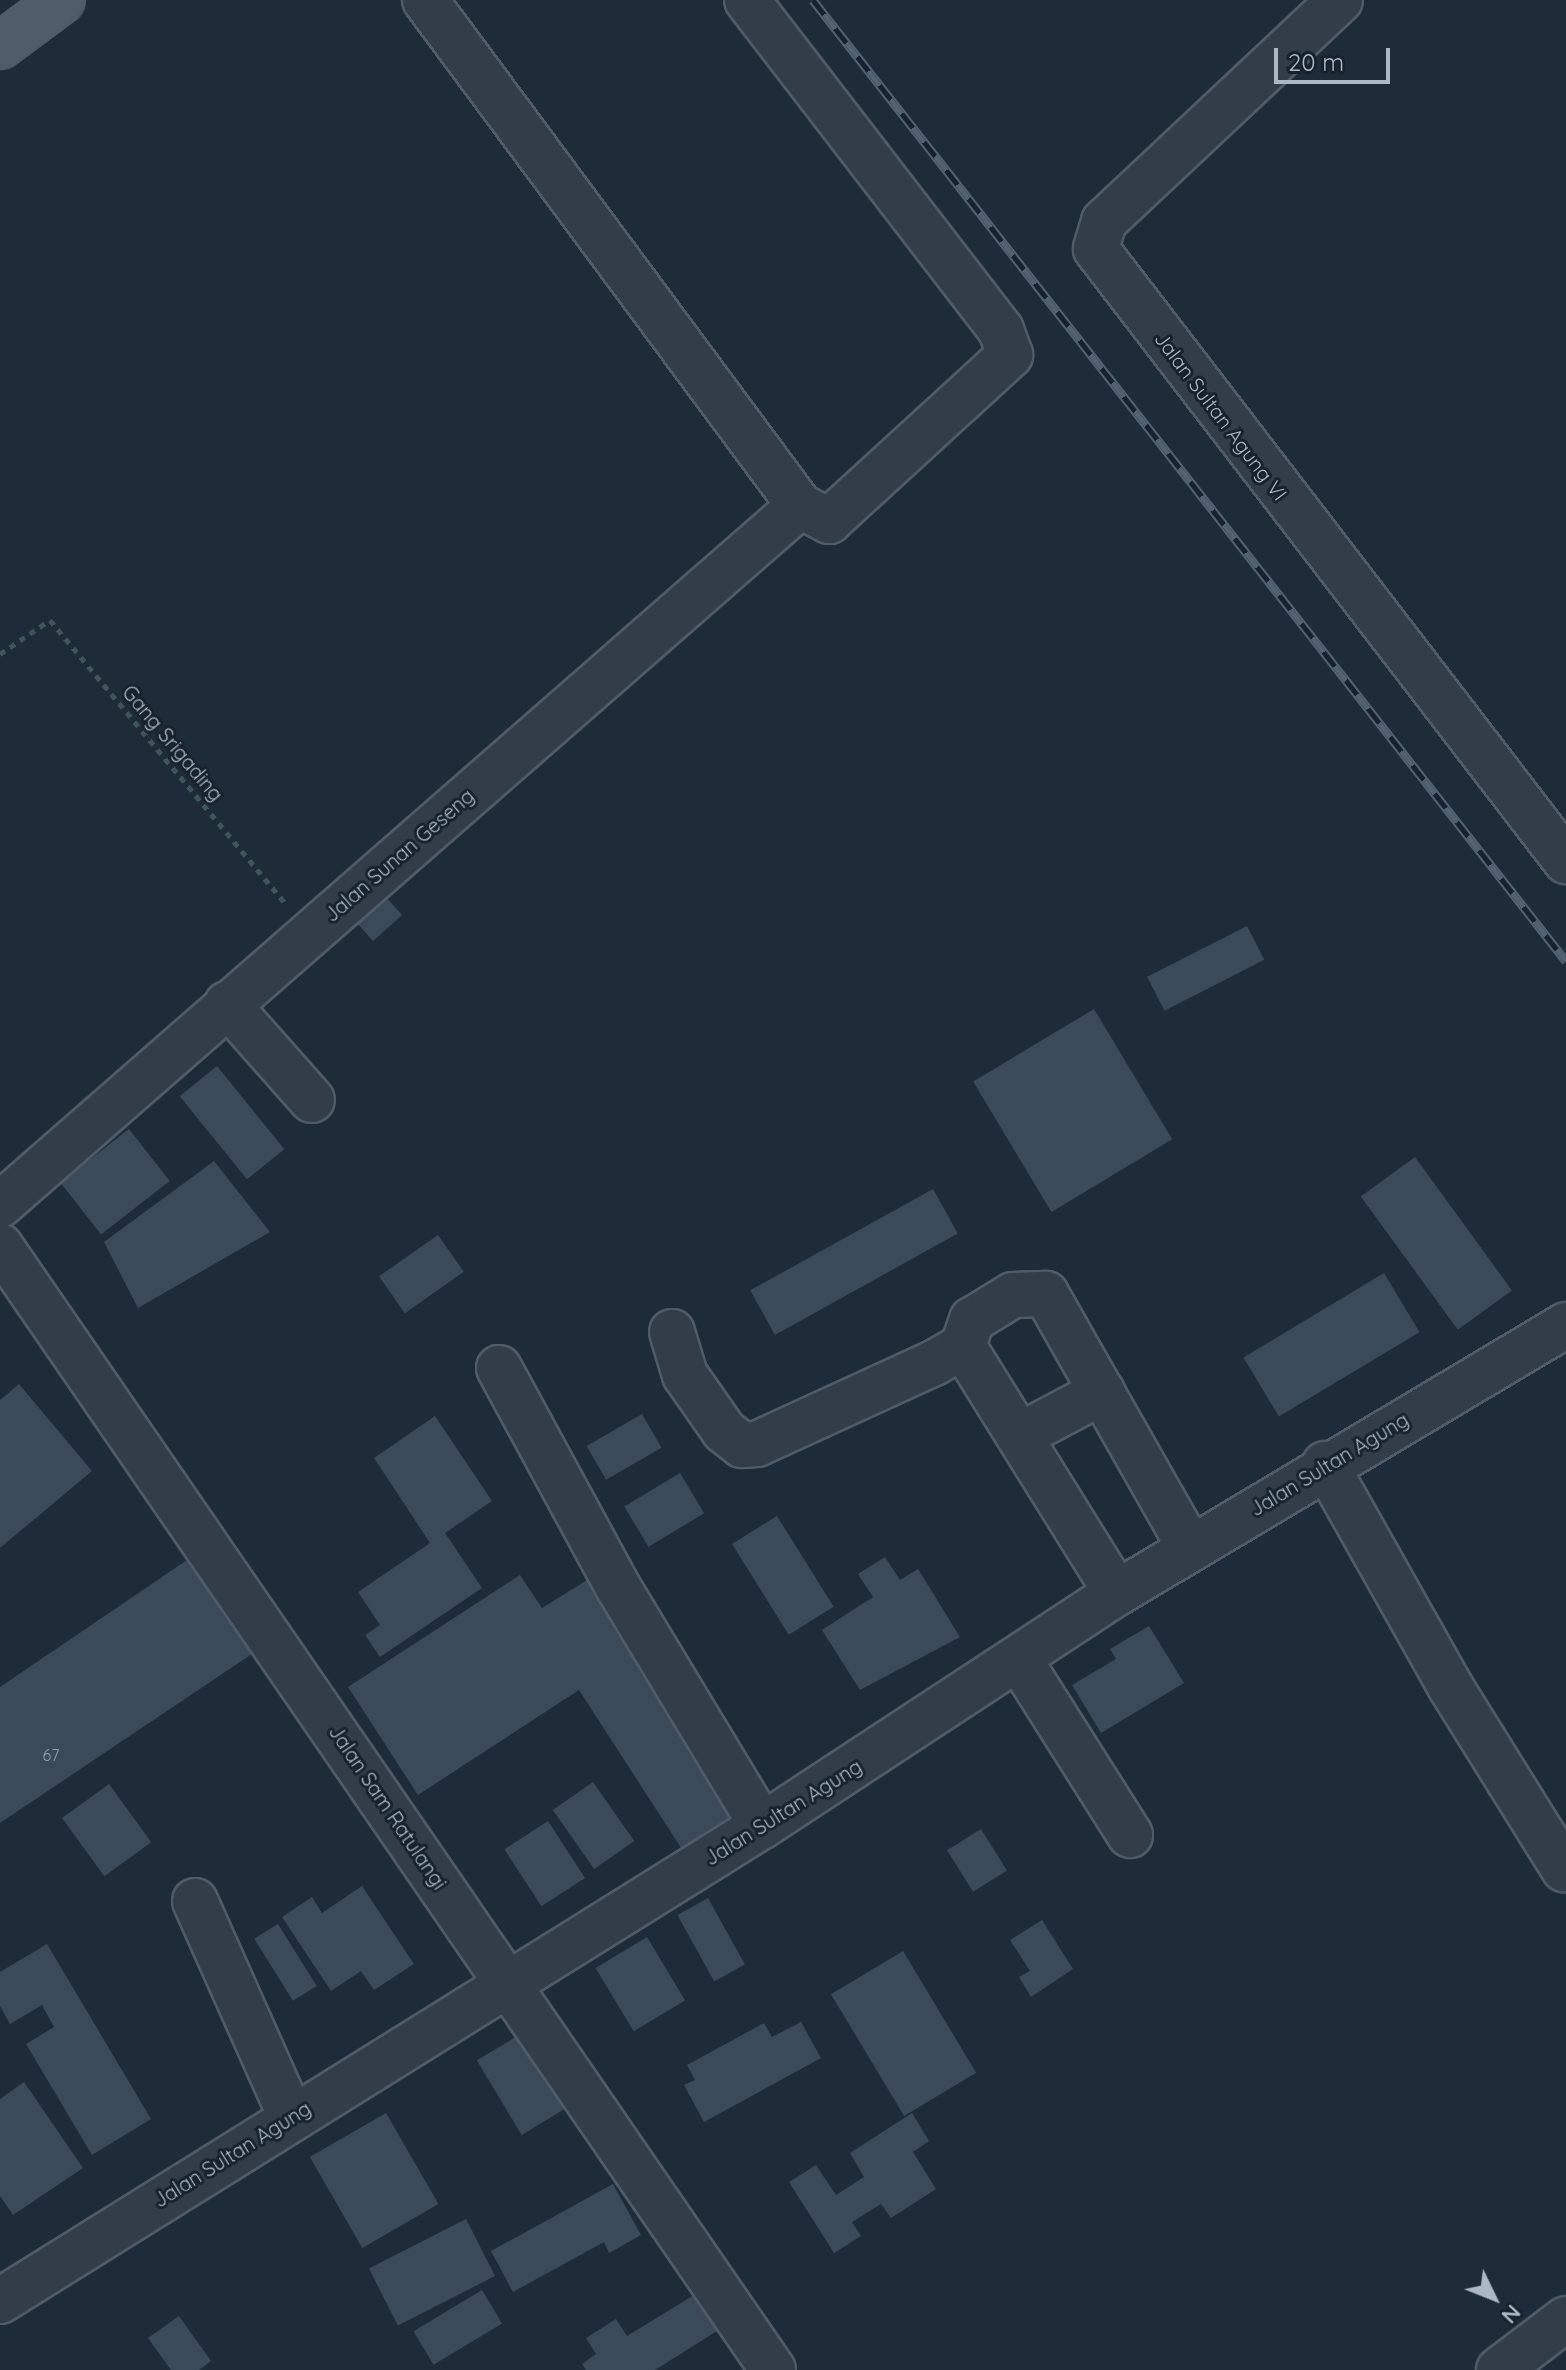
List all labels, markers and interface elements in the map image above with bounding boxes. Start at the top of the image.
scale bar [1278,32,1394,82]
text: 20 m [1288,47,1344,77]
street label: Jalan Sultan Agung VI [1150,327,1292,505]
street label: Gang Srigading [118,680,228,806]
street label: Jalan Sunan Geseng [319,783,479,927]
street label: Jalan Sultan Agung [1245,1407,1413,1521]
street label: Jalan Sam Ratulangi [324,1720,452,1894]
house number: 67 [43,1745,59,1765]
street label: Jalan Sultan Agung [700,1754,866,1870]
street label: Jalan Sultan Agung [149,2096,315,2212]
north arrow [1454,2258,1534,2338]
text: N [1496,2299,1527,2330]

